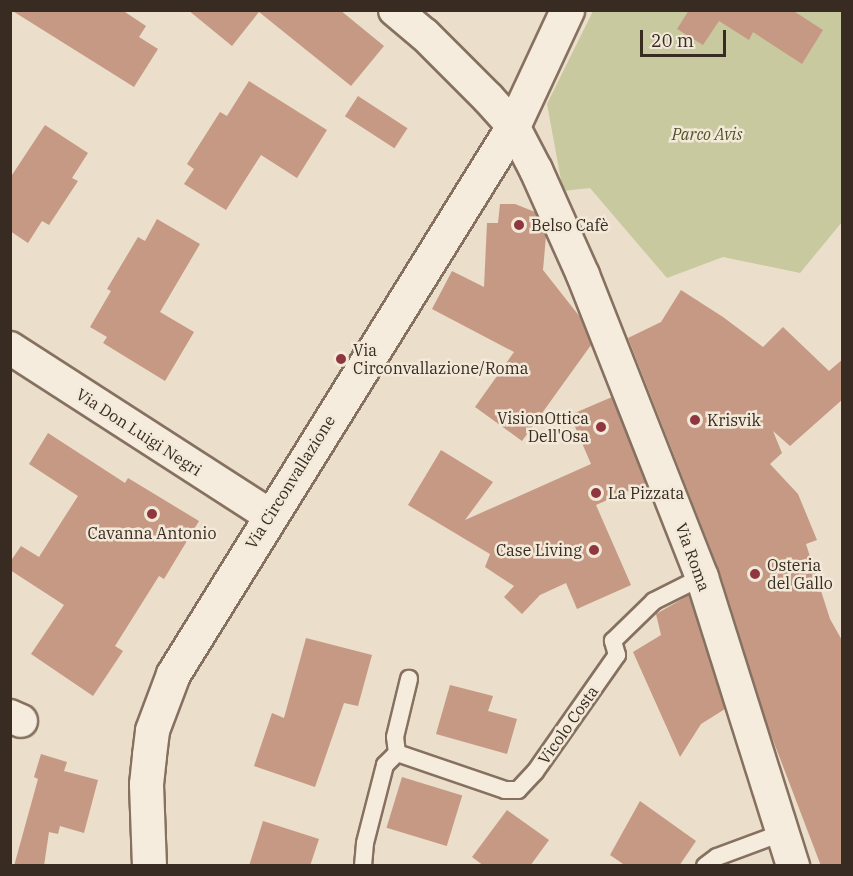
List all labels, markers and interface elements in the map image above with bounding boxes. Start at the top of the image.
scale bar [643,18,728,56]
text: 20 m [651,29,694,52]
park label: Parco Avis [672,124,742,144]
place label: Belso Cafè [531,215,608,235]
marker: Belso Cafè [512,218,526,232]
place label: Via Circonvallazione/Roma [353,340,528,378]
marker: Via Circonvallazione/Roma [334,352,348,366]
street label: Via Don Luigi Negri [73,384,205,480]
place label: VisionOttica Dell'Osa [497,408,589,446]
place label: Krisvik [707,410,761,430]
street label: Via Circonvallazione [241,412,339,552]
marker: Krisvik [688,413,702,427]
marker: VisionOttica Dell'Osa [594,420,608,434]
place label: La Pizzata [608,483,684,503]
marker: La Pizzata [589,486,603,500]
marker: Cavanna Antonio [145,507,159,521]
street label: Via Roma [672,520,714,594]
place label: Cavanna Antonio [88,523,216,543]
place label: Case Living [496,540,582,560]
marker: Case Living [587,543,601,557]
place label: Osteria del Gallo [767,555,833,593]
marker: Osteria del Gallo [748,567,762,581]
street label: Vicolo Costa [534,682,602,768]

